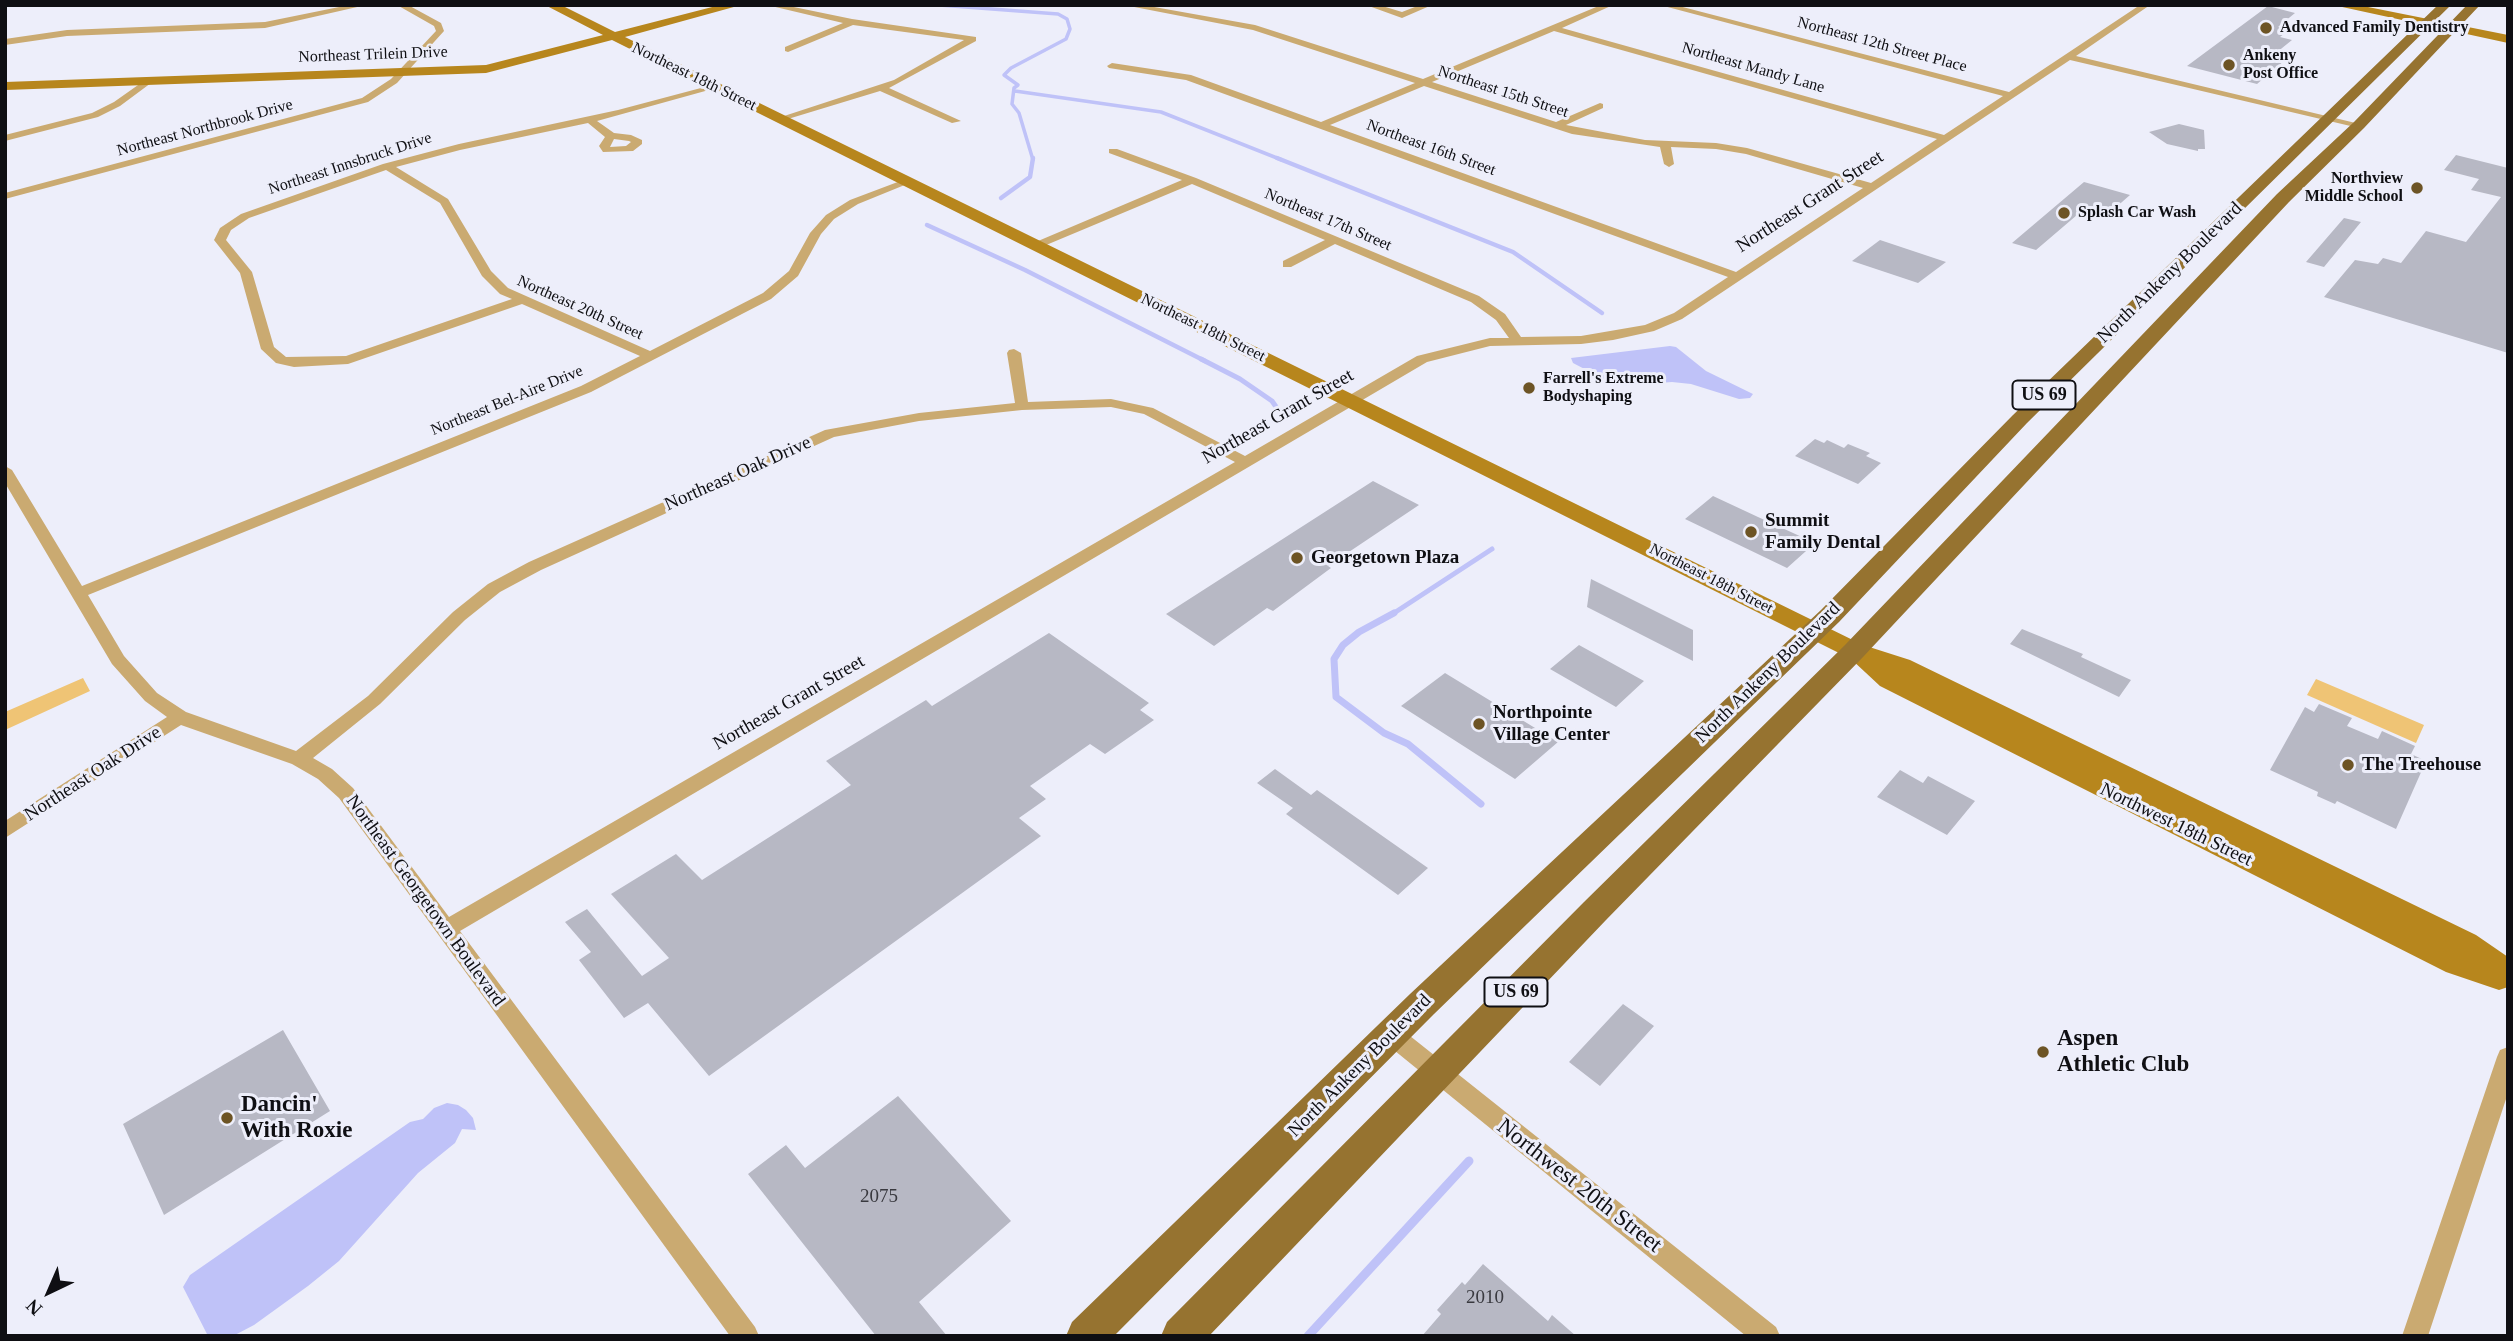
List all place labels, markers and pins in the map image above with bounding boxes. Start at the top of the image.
place label: Advanced Family Dentistry [2280,18,2468,38]
marker: Advanced Family Dentistry [2258,20,2274,36]
place label: Ankeny Post Office [2243,46,2318,84]
marker: Ankeny Post Office [2221,57,2237,73]
place label: Northview Middle School [2305,169,2403,207]
marker: Northview Middle School [2409,180,2425,196]
place label: Splash Car Wash [2078,203,2196,223]
marker: Splash Car Wash [2056,205,2072,221]
place label: Farrell's Extreme Bodyshaping [1543,369,1664,407]
marker: Farrell's Extreme Bodyshaping [1521,380,1537,396]
place label: Summit Family Dental [1765,510,1881,554]
marker: Summit Family Dental [1743,524,1759,540]
place label: Georgetown Plaza [1311,547,1459,569]
marker: Georgetown Plaza [1289,550,1305,566]
place label: Northpointe Village Center [1493,702,1610,746]
marker: Northpointe Village Center [1471,716,1487,732]
place label: The Treehouse [2362,754,2481,776]
marker: The Treehouse [2340,757,2356,773]
place label: Aspen Athletic Club [2057,1025,2189,1079]
marker: Aspen Athletic Club [2035,1044,2051,1060]
place label: Dancin' With Roxie [241,1091,352,1145]
marker: Dancin' With Roxie [219,1110,235,1126]

